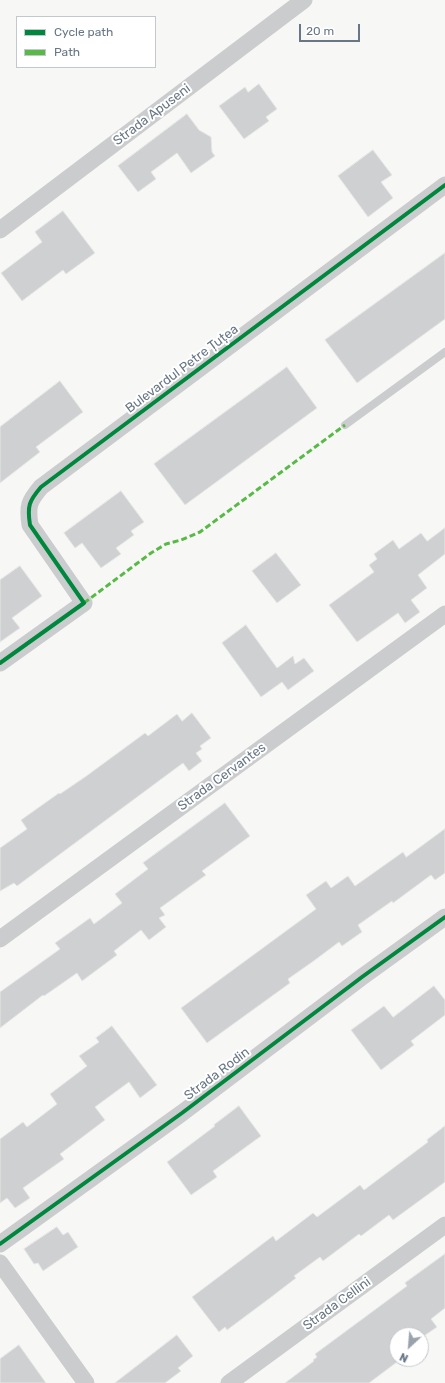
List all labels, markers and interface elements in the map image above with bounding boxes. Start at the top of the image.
legend [16,16,156,68]
scale bar [301,16,362,42]
text: 20 m [306,24,334,38]
text: Cycle path [54,25,113,39]
text: Path [54,45,80,59]
street label: Strada Apuseni [110,81,194,149]
street label: Bulevardul Petre Țuțea [122,321,242,417]
street label: Strada Cervantes [175,740,269,814]
street label: Strada Rodin [181,1044,253,1104]
street label: Strada Cellini [300,1274,374,1334]
north arrow [389,1327,429,1367]
text: N [398,1350,410,1365]

